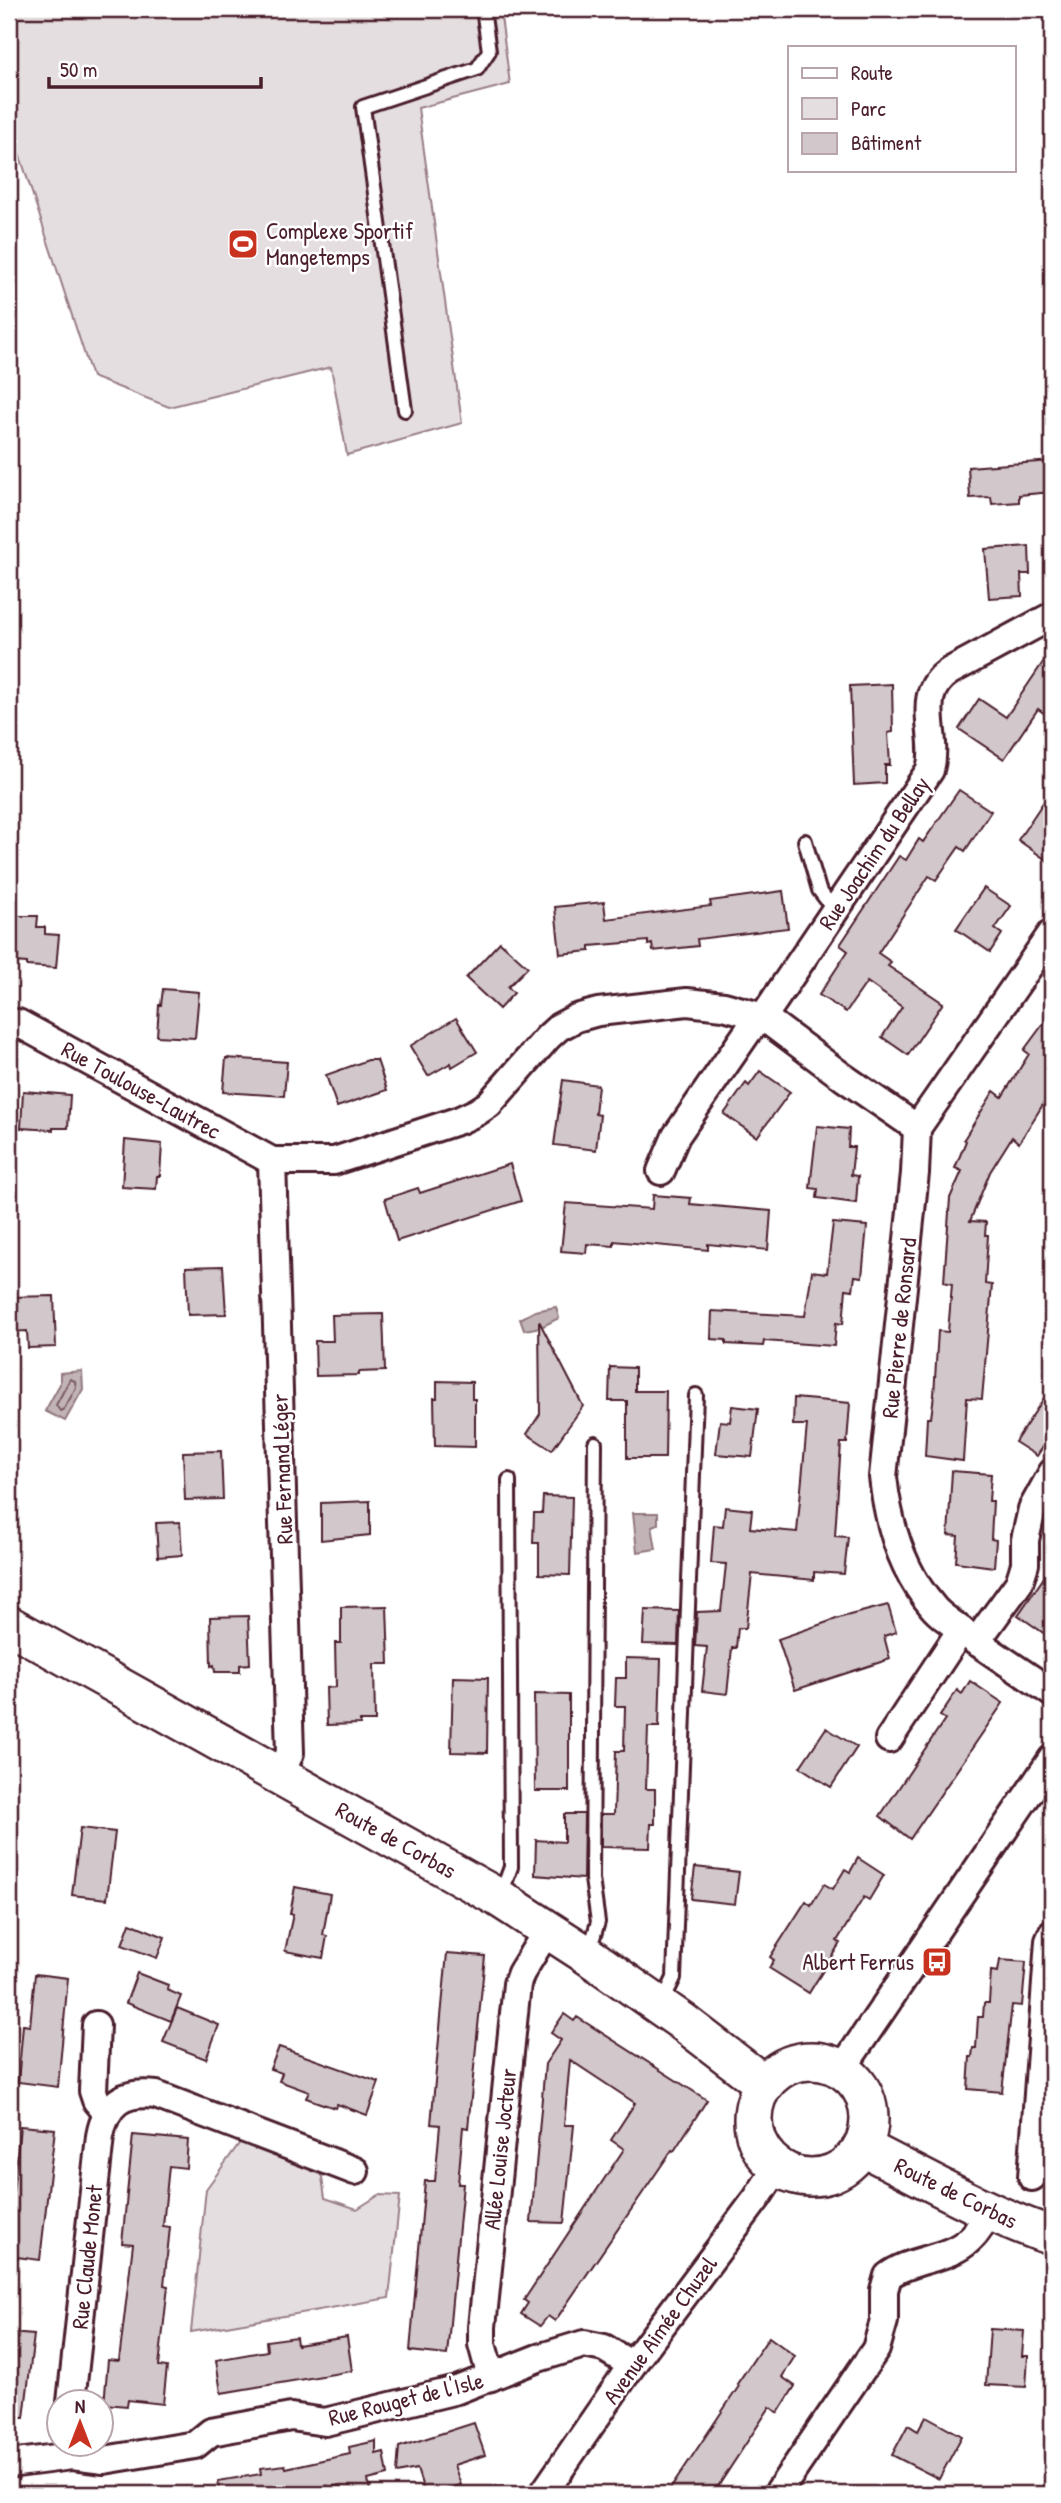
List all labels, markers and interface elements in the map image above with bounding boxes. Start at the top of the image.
scale bar [49,46,261,90]
legend [788,46,1016,172]
text: 50 m [60,55,97,84]
text: Route [851,58,893,87]
text: Parc [851,94,886,123]
text: Bâtiment [851,128,922,157]
place label: Complexe Sportif Mangetemps [266,215,414,272]
sports icon: Complexe Sportif Mangetemps [226,227,260,261]
street label: Rue Joachim du Bellay [811,770,936,935]
street label: Rue Toulouse-Lautrec [56,1033,226,1146]
street label: Rue Pierre de Ronsard [874,1236,923,1419]
street label: Rue Fernand Léger [263,1393,300,1545]
street label: Route de Corbas [331,1794,462,1885]
bus stop icon: Albert Ferrus [920,1945,954,1979]
place label: Albert Ferrus [802,1946,914,1977]
street label: Allée Louise Jocteur [476,2067,523,2231]
street label: Route de Corbas [890,2150,1023,2236]
street label: Rue Claude Monet [64,2182,110,2331]
street label: Avenue Aimée Chuzel [595,2249,724,2410]
street label: Rue Rouget de l'Isle [325,2364,486,2433]
north arrow [46,2388,116,2458]
text: N [75,2393,85,2419]

